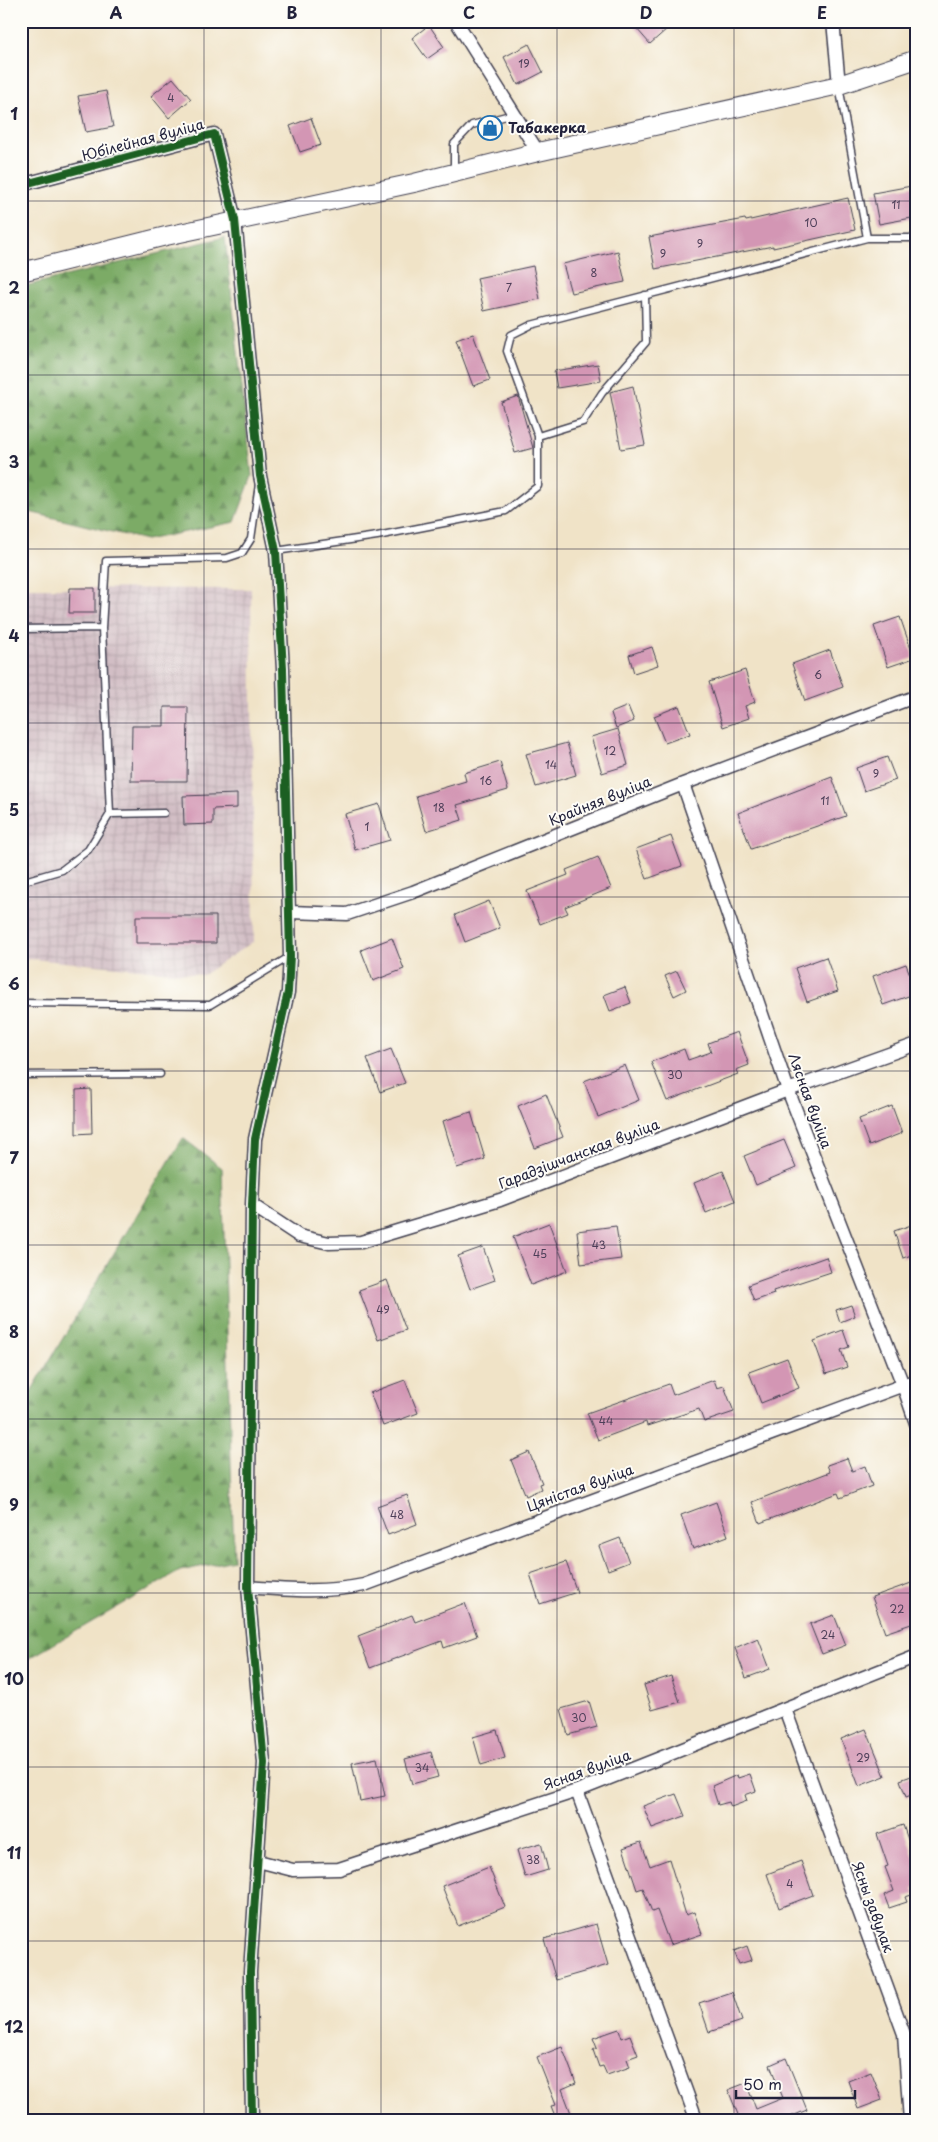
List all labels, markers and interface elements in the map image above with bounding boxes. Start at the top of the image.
text: A [110,0,123,24]
text: B [287,0,298,24]
text: C [463,0,475,24]
text: D [640,0,652,24]
text: E [817,0,827,24]
house number: 19 [518,55,530,72]
house number: 4 [167,89,175,106]
text: 1 [10,101,18,125]
street label: Юбілейная вуліца [79,113,207,166]
shop icon: Табакерка [477,115,503,141]
place label: Табакерка [508,117,587,138]
house number: 11 [891,196,901,213]
house number: 10 [805,214,817,231]
house number: 9 [697,235,703,252]
house number: 9 [660,245,666,262]
house number: 8 [591,264,598,281]
text: 2 [8,275,20,299]
house number: 7 [506,279,512,296]
text: 3 [9,449,19,473]
text: 4 [9,623,20,647]
house number: 6 [814,666,822,683]
house number: 12 [604,742,617,759]
house number: 14 [545,756,557,773]
house number: 9 [873,765,879,782]
street label: Крайняя вуліца [545,770,655,831]
house number: 16 [480,772,493,789]
house number: 11 [820,792,830,809]
text: 5 [9,797,19,821]
house number: 18 [433,799,445,816]
house number: 1 [365,818,370,835]
text: 6 [8,971,20,995]
street label: Лясная вуліца [783,1050,838,1152]
house number: 30 [667,1066,683,1083]
street label: Гарадзішчанская вуліца [495,1113,663,1194]
text: 7 [9,1145,19,1169]
house number: 43 [592,1236,606,1253]
house number: 45 [533,1245,547,1262]
house number: 49 [376,1301,390,1318]
text: 8 [9,1319,19,1343]
house number: 44 [599,1412,613,1429]
street label: Цяністая вуліца [523,1458,637,1517]
text: 9 [9,1492,19,1516]
house number: 48 [390,1506,404,1523]
house number: 22 [890,1600,904,1617]
house number: 24 [821,1626,835,1643]
text: 10 [4,1666,24,1690]
house number: 30 [571,1709,587,1726]
street label: Ясная вуліца [540,1744,634,1795]
house number: 29 [856,1749,870,1766]
house number: 34 [415,1759,429,1776]
text: 11 [7,1840,21,1864]
house number: 38 [526,1851,540,1868]
street label: Ясны завулак [847,1858,900,1956]
house number: 4 [786,1875,794,1892]
text: 12 [5,2014,23,2038]
scale bar [736,2067,854,2099]
text: 50 m [743,2072,782,2095]

